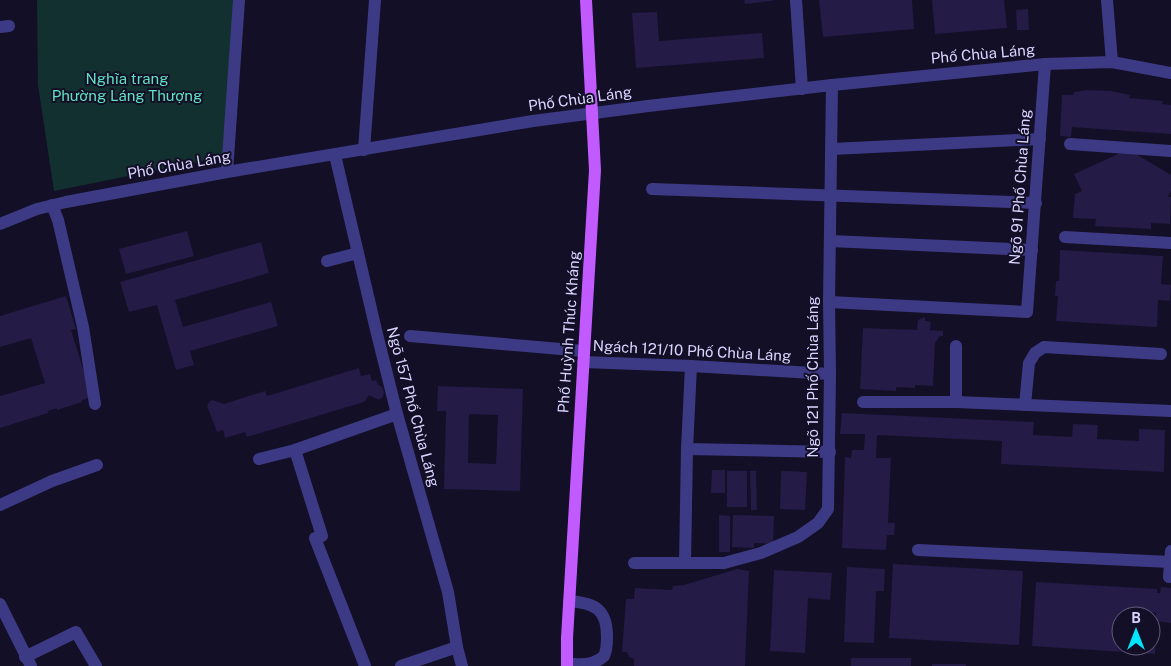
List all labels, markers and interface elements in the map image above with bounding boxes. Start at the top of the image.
street label: Phố Chùa Láng [930,40,1036,67]
park label: Nghĩa trang Phường Láng Thượng [52,70,202,104]
street label: Phố Chùa Láng [527,83,633,114]
street label: Ngõ 91 Phố Chùa Láng [1006,109,1033,265]
street label: Phố Chùa Láng [126,147,232,182]
street label: Phố Huỳnh Thúc Kháng [554,250,583,414]
street label: Ngõ 121 Phố Chùa Láng [804,296,821,458]
street label: Ngõ 157 Phố Chùa Láng [384,325,443,489]
street label: Ngách 121/10 Phố Chùa Láng [592,337,792,364]
north arrow [1111,606,1161,656]
text: B [1131,610,1141,626]

